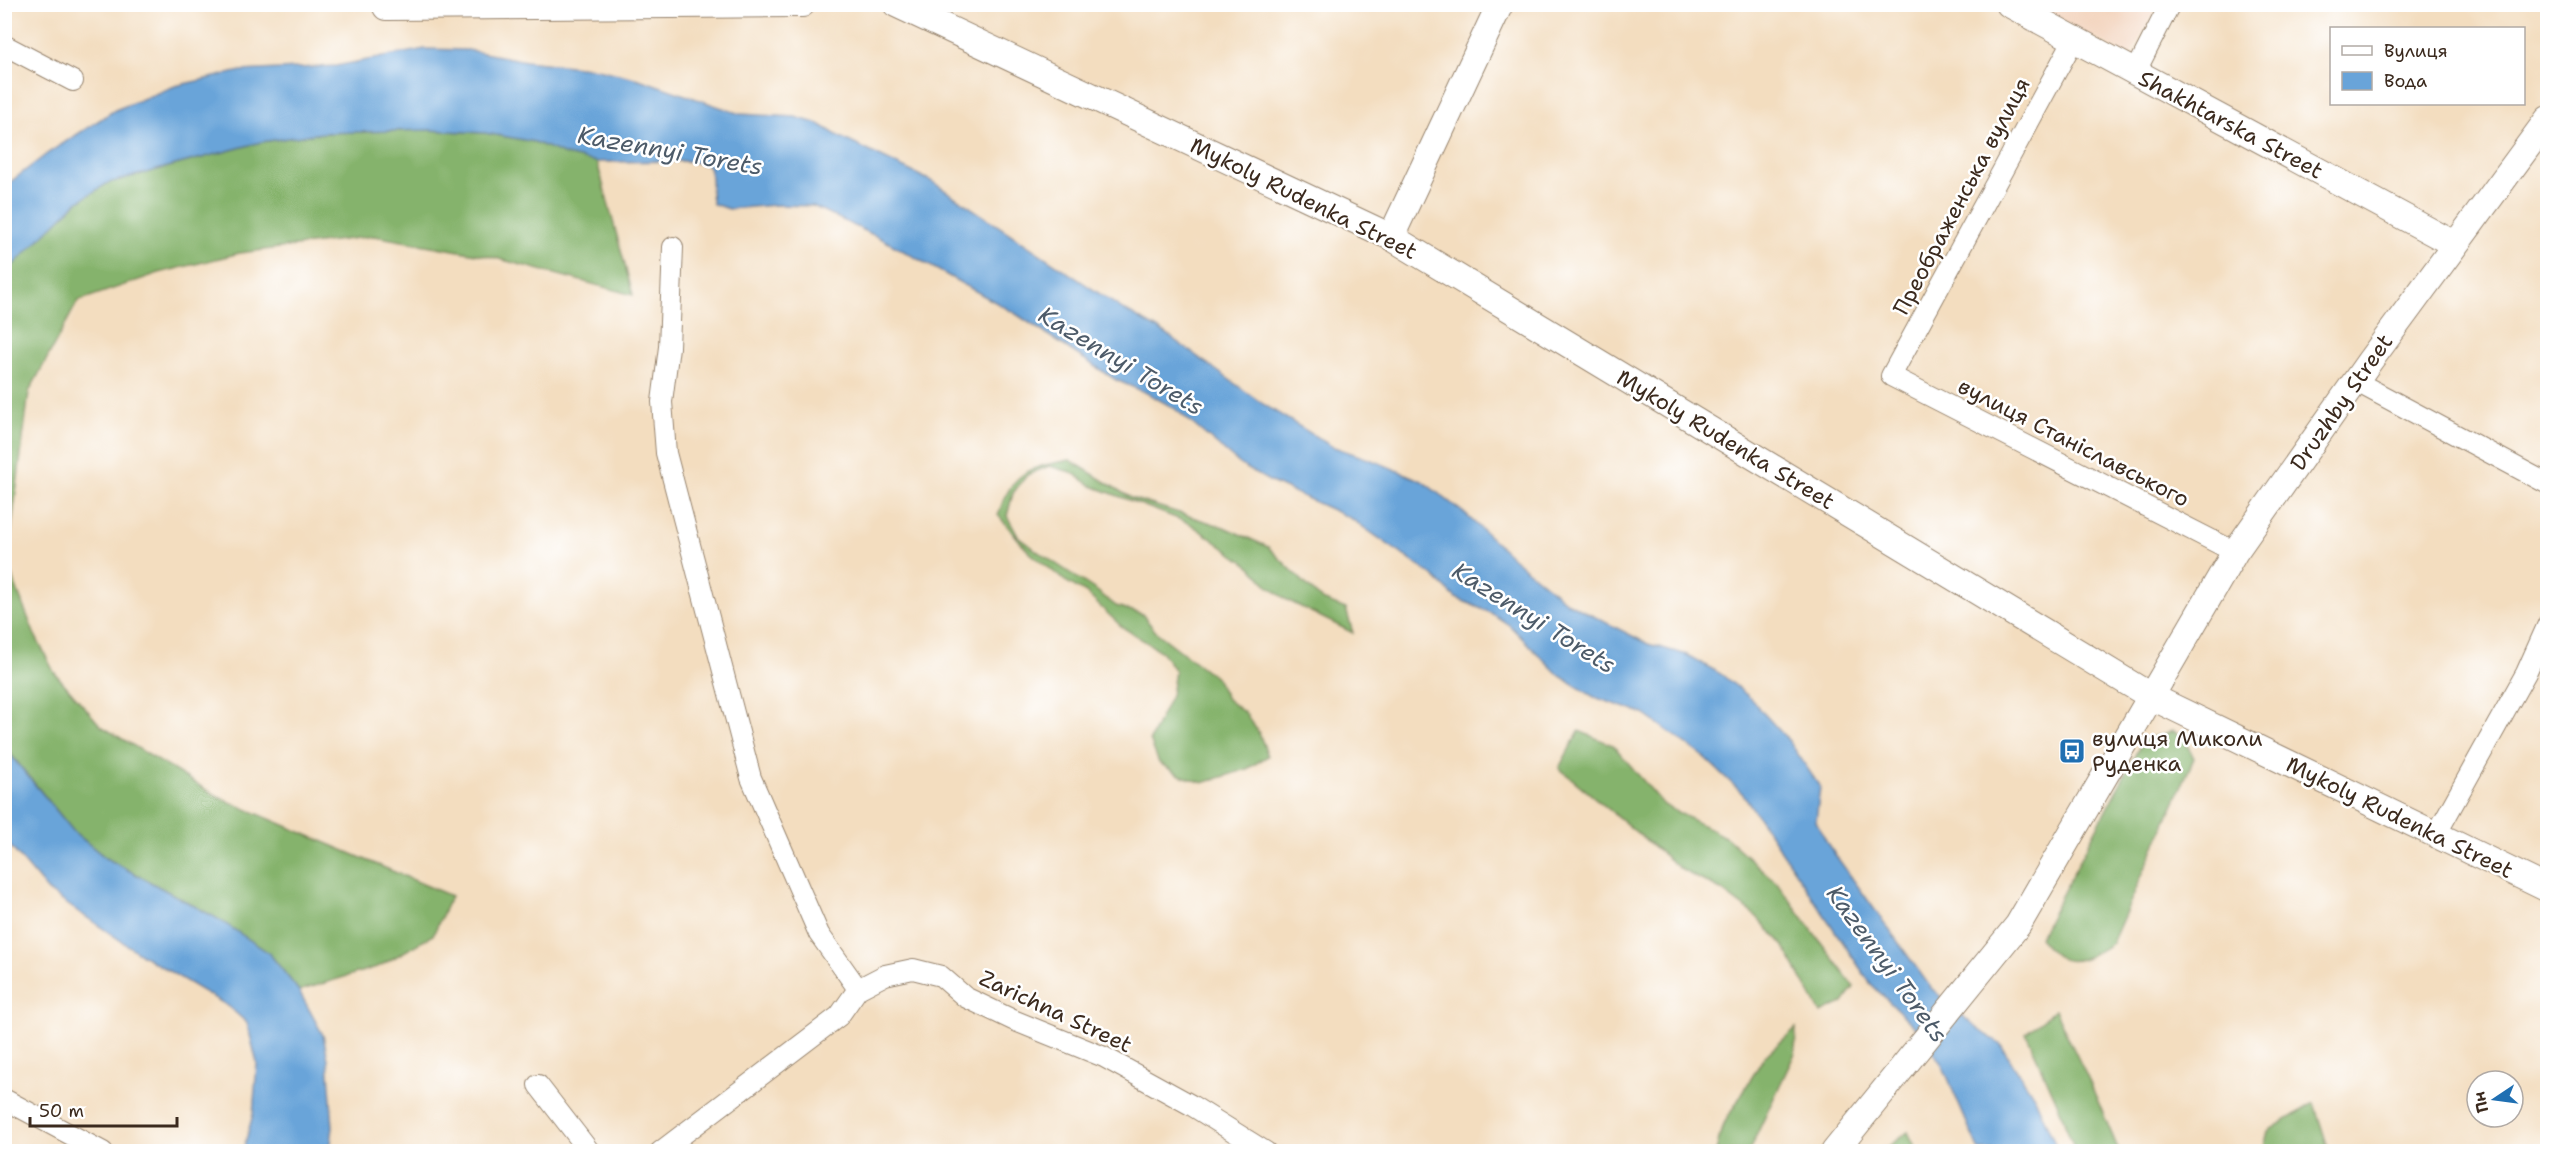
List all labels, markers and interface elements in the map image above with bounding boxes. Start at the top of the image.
legend [2330,27,2525,105]
text: Вулиця [2384,39,2448,63]
street label: Shakhtarska Street [2133,63,2328,185]
text: Вода [2384,69,2427,93]
street label: Преображенська вулиця [1886,72,2036,320]
water label: Kazennyi Torets [575,119,765,183]
street label: Mykoly Rudenka Street [1185,131,1422,266]
water label: Kazennyi Torets [1032,299,1210,423]
street label: Druzhby Street [2284,328,2399,476]
street label: Mykoly Rudenka Street [1611,363,1840,516]
street label: вулиця Станіславського [1953,371,2194,513]
water label: Kazennyi Torets [1446,555,1622,681]
place label: вулиця Миколи Руденка [2092,724,2263,778]
bus stop icon: вулиця Миколи Руденка [2057,736,2087,766]
street label: Mykoly Rudenka Street [2281,750,2518,885]
water label: Kazennyi Torets [1819,879,1955,1049]
street label: Zarichna Street [975,963,1137,1059]
north arrow [2465,1069,2525,1129]
scale bar [30,1090,177,1128]
text: Пн [2468,1090,2493,1115]
text: 50 m [39,1099,84,1123]

